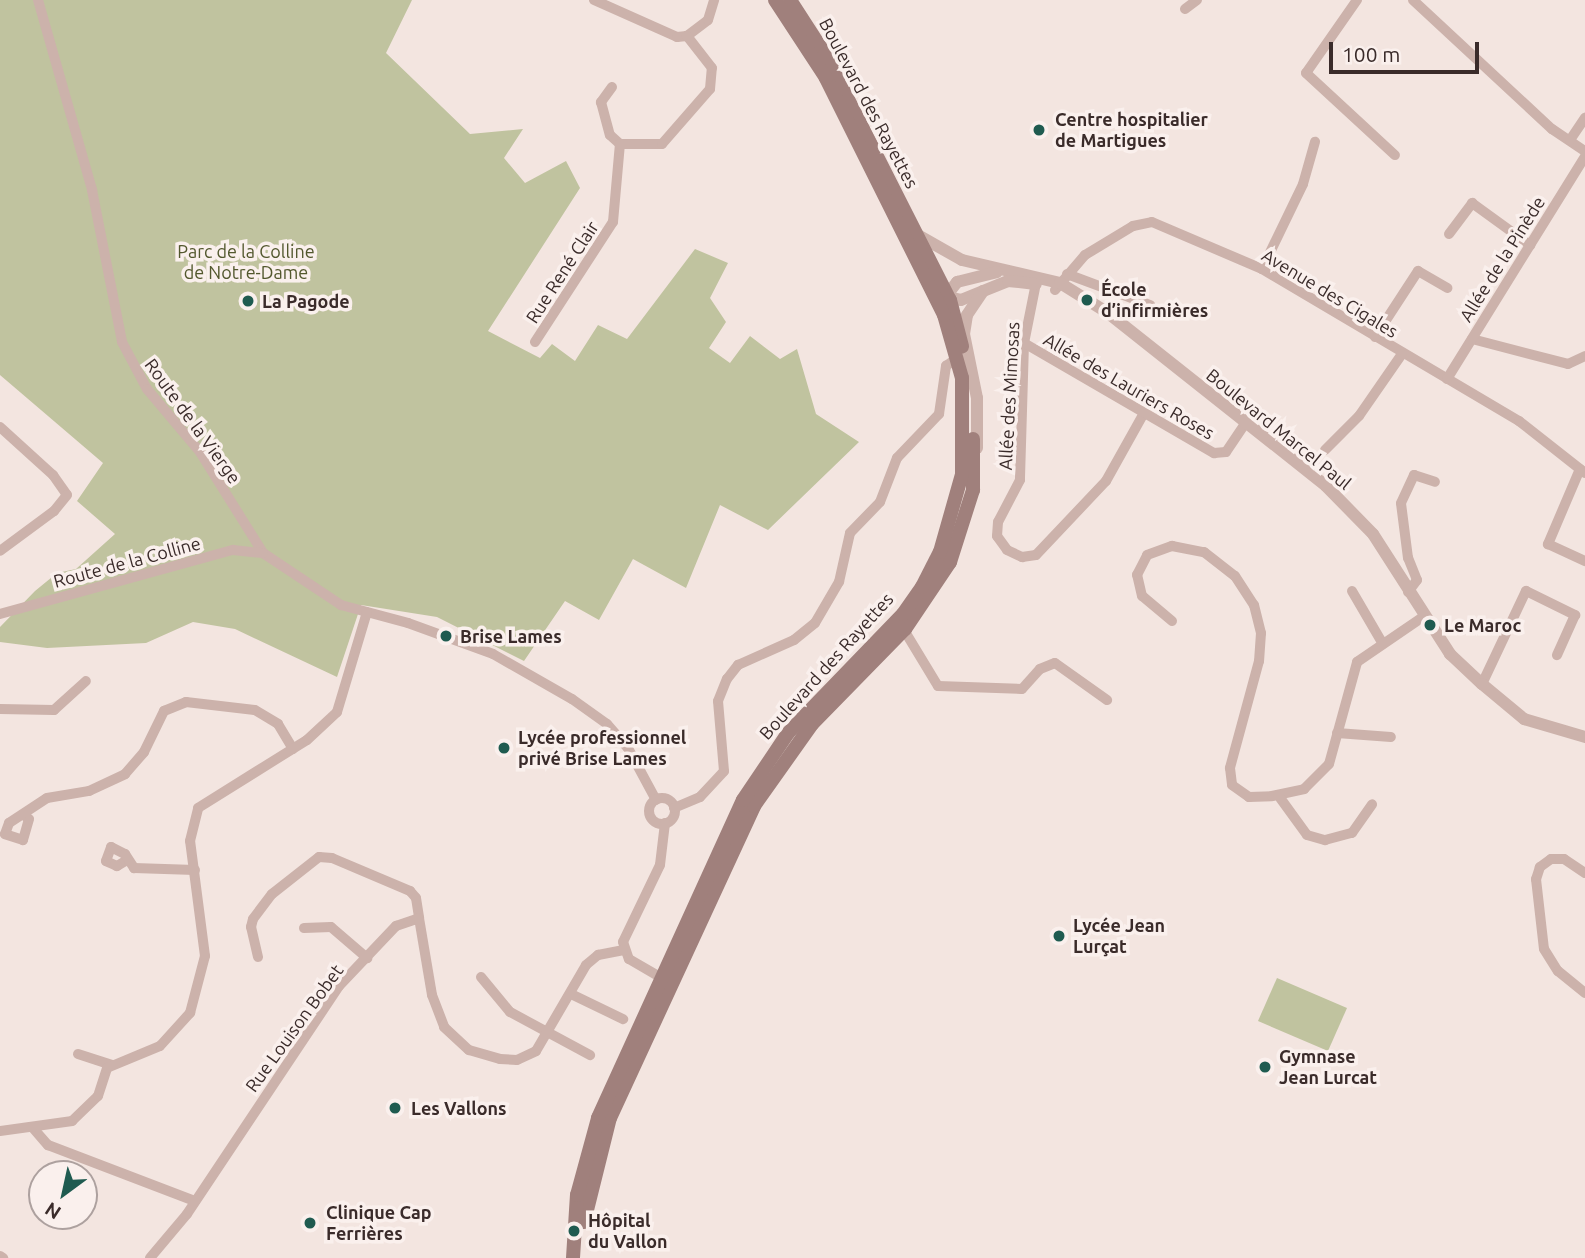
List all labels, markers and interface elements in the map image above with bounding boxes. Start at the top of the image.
street label: Boulevard des Rayettes [815,14,923,192]
scale bar [1333,28,1484,72]
text: 100 m [1342,42,1400,66]
place label: Centre hospitalier de Martigues [1055,109,1208,152]
marker: Centre hospitalier de Martigues [1029,120,1049,140]
street label: Allée de la Pinède [1455,192,1549,326]
street label: Rue René Clair [521,217,603,327]
park label: Parc de la Colline de Notre-Dame [177,241,315,284]
street label: Avenue des Cigales [1258,244,1402,342]
place label: École d’infirmières [1101,279,1208,322]
place label: La Pagode [262,290,350,312]
marker: École d’infirmières [1079,292,1095,308]
marker: La Pagode [240,293,256,309]
street label: Allée des Mimosas [994,321,1024,471]
street label: Allée des Lauriers Roses [1040,328,1218,444]
street label: Route de la Vierge [140,354,246,488]
street label: Boulevard Marcel Paul [1202,364,1356,494]
street label: Route de la Colline [51,532,203,592]
street label: Boulevard des Rayettes [755,588,897,744]
place label: Le Maroc [1444,614,1521,636]
marker: Le Maroc [1422,617,1438,633]
place label: Brise Lames [460,625,562,647]
marker: Brise Lames [438,628,454,644]
place label: Lycée professionnel privé Brise Lames [518,727,686,770]
marker: Lycée professionnel privé Brise Lames [496,740,512,756]
place label: Lycée Jean Lurçat [1073,915,1165,958]
marker: Lycée Jean Lurçat [1051,928,1067,944]
street label: Rue Louison Bobet [241,960,347,1096]
place label: Gymnase Jean Lurcat [1279,1046,1377,1088]
marker: Gymnase Jean Lurcat [1257,1059,1273,1075]
place label: Les Vallons [411,1097,507,1119]
marker: Les Vallons [385,1098,405,1118]
north arrow [28,1160,98,1230]
text: N [41,1198,65,1224]
place label: Clinique Cap Ferrières [326,1202,432,1244]
place label: Hôpital du Vallon [588,1210,668,1252]
marker: Clinique Cap Ferrières [300,1213,320,1233]
marker: Hôpital du Vallon [566,1223,582,1239]

